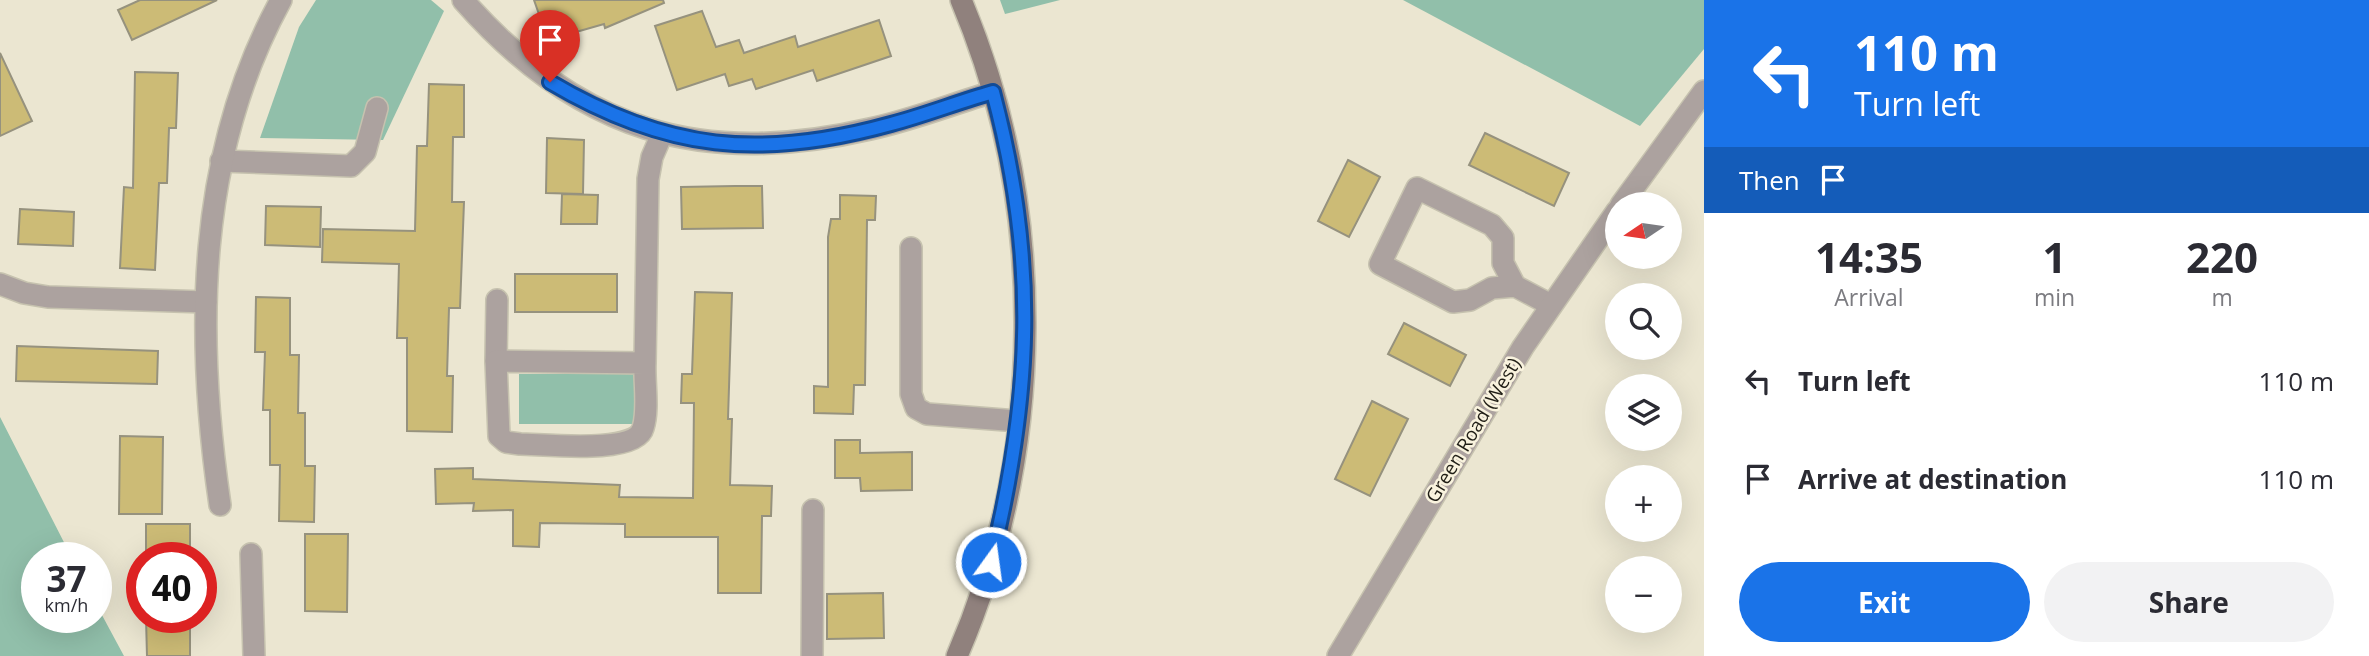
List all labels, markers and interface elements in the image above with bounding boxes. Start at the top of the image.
pin [520,10,580,82]
text: 110 m [1854,19,1999,85]
icon: arrive [531,21,569,59]
icon: left [1739,28,1830,119]
text: Turn left [1854,82,1980,125]
icon: arrive [1814,161,1852,199]
text: Then [1739,162,1800,198]
north arrow [1605,192,1682,270]
map controls [1605,192,1682,633]
text: 14:35 [1815,228,1923,285]
text: 1 [2042,228,2067,285]
text: 220 [2186,228,2258,285]
text: Arrival [1834,281,1904,313]
text: min [2034,281,2075,313]
text: m [2211,281,2233,313]
button: search [1605,283,1682,360]
street label: Green Road (West) [1419,353,1527,507]
icon: left [1739,362,1777,400]
text: Turn left [1798,363,1910,399]
text: 110 m [2259,363,2334,399]
button: layers [1605,374,1682,451]
icon: arrive [1739,460,1777,498]
text: Arrive at destination [1798,461,2067,497]
text: 110 m [2259,461,2334,497]
button: + [1605,465,1682,542]
position arrow [954,525,1028,599]
speed limit sign: 40 [126,542,217,633]
text: 37 [46,555,87,602]
button: − [1605,556,1682,633]
button: Exit [1739,562,2030,642]
button: Share [2044,562,2334,642]
text: km/h [45,593,88,617]

